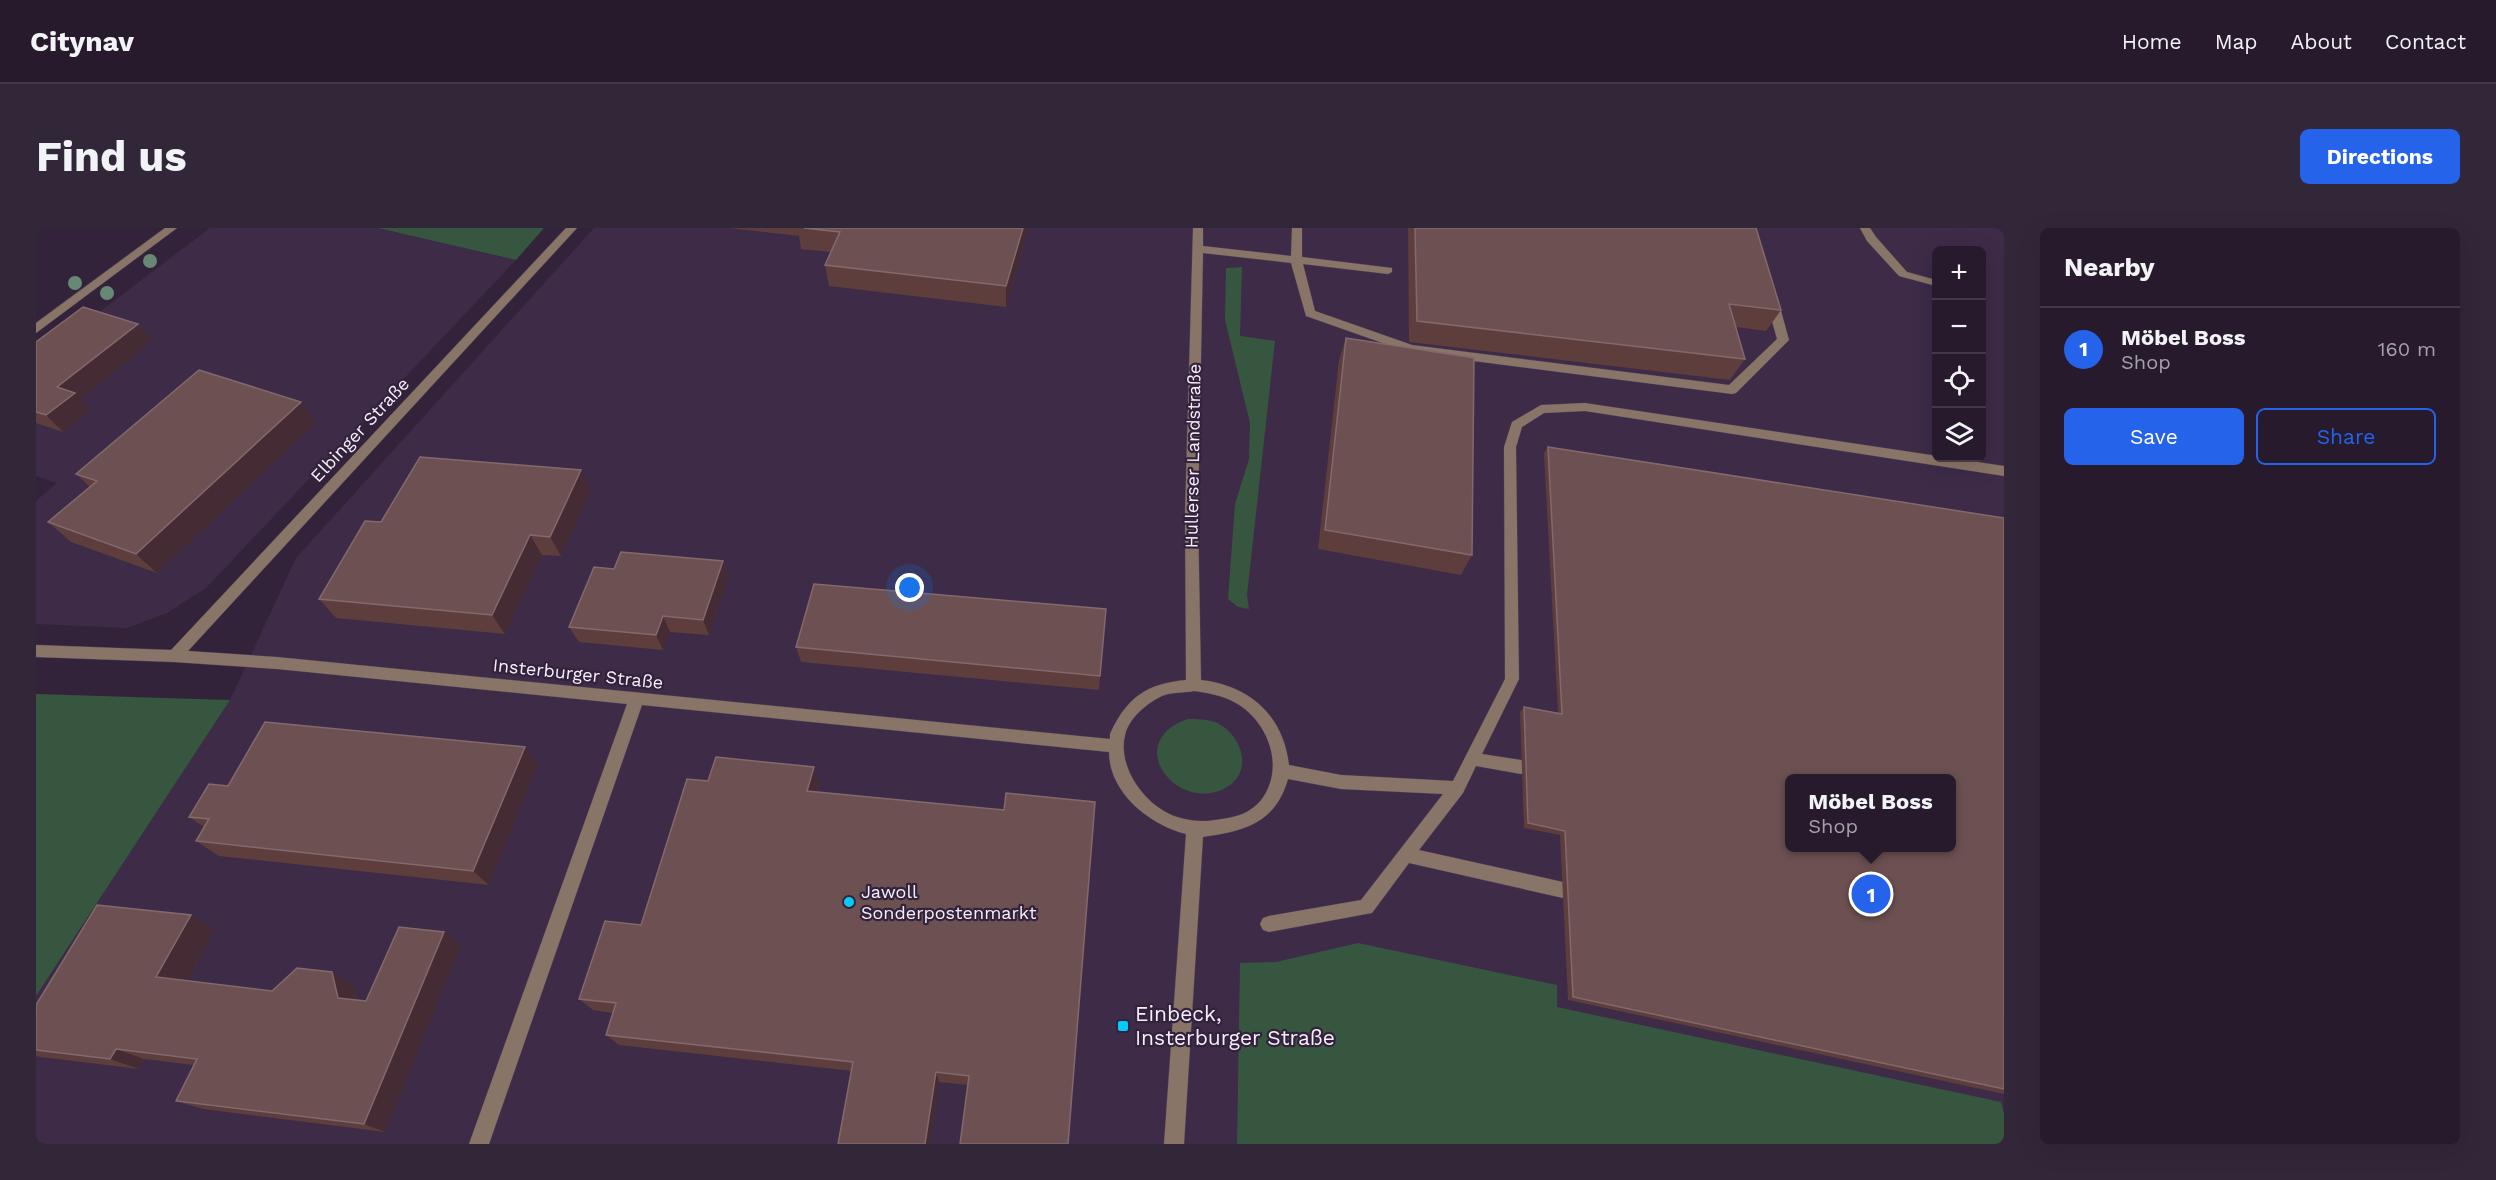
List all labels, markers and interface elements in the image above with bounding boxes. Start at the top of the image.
text: Citynav [30,25,134,58]
text: Home [2122,29,2182,54]
text: Map [2215,29,2258,54]
text: About [2291,29,2352,54]
text: Contact [2385,29,2466,54]
button: Directions [2300,129,2460,184]
text: Find us [36,132,187,181]
map controls [1932,246,1986,462]
button: + [1932,246,1986,300]
text: Nearby [2064,252,2155,282]
button: − [1932,300,1986,354]
text: Möbel Boss [2121,325,2246,350]
text: 1 [2079,337,2088,361]
text: 160 m [2378,337,2436,361]
text: Shop [2121,350,2171,374]
button: locate [1932,354,1986,408]
street label: Hullerser Landstraße [1180,363,1205,548]
street label: Elbinger Straße [306,373,413,486]
button: layers [1932,408,1986,462]
button: Save [2064,408,2244,465]
button: Share [2256,408,2436,465]
your location [895,573,924,602]
street label: Insterburger Straße [492,654,664,693]
popup [1785,774,1956,852]
text: Möbel Boss [1808,789,1933,814]
text: Shop [1808,814,1858,838]
pin: 1 [1852,872,1890,916]
place label: Jawoll Sonderpostenmarkt [861,881,1037,923]
marker: Jawoll Sonderpostenmarkt [842,895,856,909]
place label: Einbeck, Insterburger Straße [1135,1001,1335,1050]
marker: Einbeck, Insterburger Straße [1116,1019,1130,1033]

